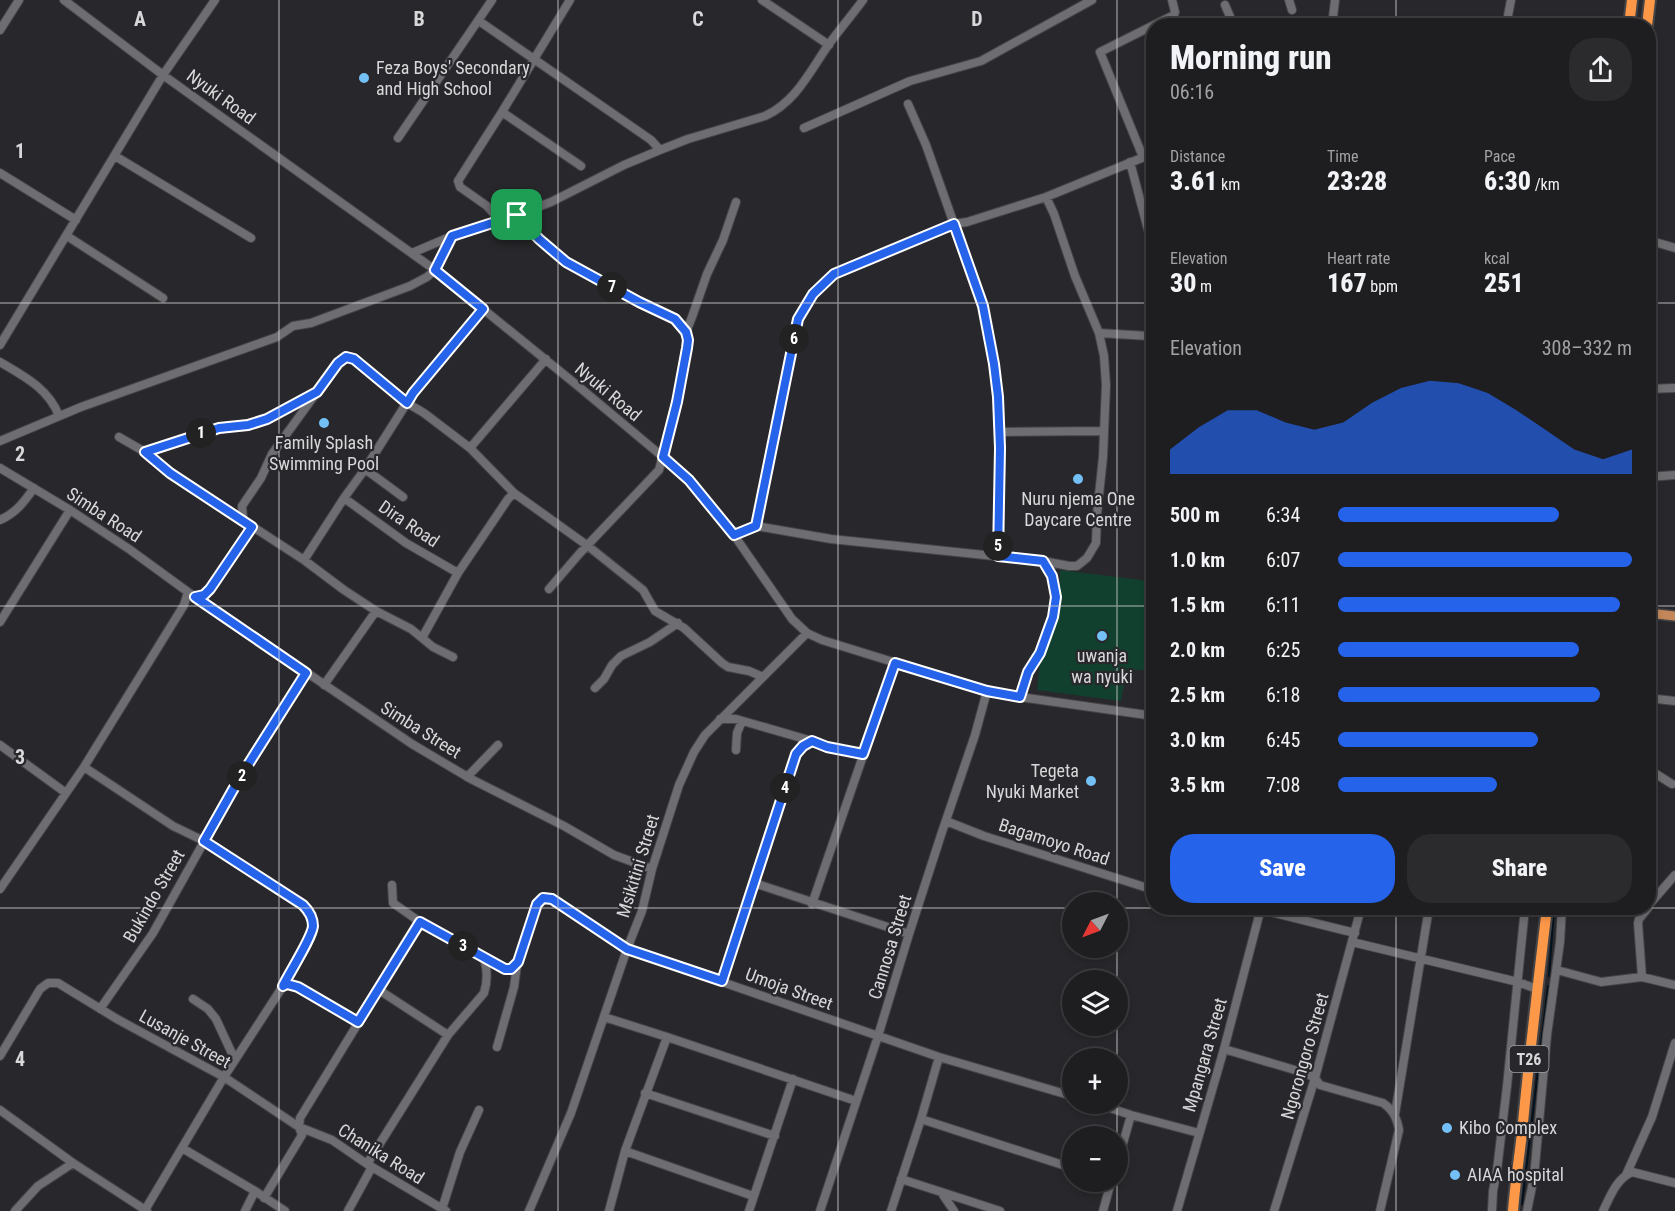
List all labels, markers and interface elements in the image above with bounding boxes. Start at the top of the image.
text: A [134,7,146,31]
text: B [413,7,425,31]
text: C [692,7,704,31]
text: D [971,7,983,31]
text: Morning run [1170,38,1332,77]
button: share [1569,38,1632,101]
place label: Feza Boys' Secondary and High School [376,57,530,99]
street label: Nyuki Road [183,65,260,129]
marker: Feza Boys' Secondary and High School [357,71,371,85]
text: 06:16 [1170,80,1214,104]
text: 1 [15,139,25,163]
text: Distance [1170,147,1225,166]
text: Time [1327,147,1359,166]
text: Pace [1484,147,1515,166]
text: 3.61 [1170,166,1217,196]
text: 23:28 [1327,166,1387,196]
text: 6:30 [1484,166,1531,196]
text: km [1217,175,1240,194]
text: /km [1531,175,1560,194]
pin [491,189,542,240]
icon: arrive [500,198,533,231]
text: Elevation [1170,249,1228,268]
text: Heart rate [1327,249,1390,268]
text: kcal [1484,249,1510,268]
text: 30 [1170,268,1196,298]
text: 167 [1327,268,1367,298]
text: 251 [1484,268,1524,298]
pin: 7 [597,272,627,302]
text: 7 [608,277,616,296]
text: m [1196,277,1212,296]
text: bpm [1367,277,1398,296]
pin: 6 [779,324,809,354]
text: 6 [790,329,798,348]
text: Elevation [1170,336,1242,360]
text: 308–332 m [1542,336,1632,360]
street label: Nyuki Road [571,358,646,425]
marker: Family Splash Swimming Pool [317,416,331,430]
pin: 1 [186,418,216,448]
text: 1 [197,423,205,442]
place label: Family Splash Swimming Pool [269,432,379,474]
text: 2 [15,442,25,466]
marker: Nuru njema One Daycare Centre [1071,472,1085,486]
street label: Simba Road [63,483,146,546]
place label: Nuru njema One Daycare Centre [1021,488,1135,530]
street label: Dira Road [375,496,444,551]
text: 500 m [1170,503,1220,527]
text: 6:34 [1266,503,1300,527]
pin: 5 [983,531,1013,561]
text: 5 [994,536,1002,555]
text: 1.0 km [1170,548,1225,572]
text: 6:07 [1266,548,1300,572]
text: 1.5 km [1170,593,1225,617]
text: 6:11 [1266,593,1300,617]
marker: uwanja wa nyuki [1095,629,1109,643]
text: 2.0 km [1170,638,1225,662]
text: 6:25 [1266,638,1300,662]
place label: uwanja wa nyuki [1071,645,1133,687]
text: 2.5 km [1170,683,1225,707]
text: 6:18 [1266,683,1300,707]
street label: Simba Street [377,697,465,763]
text: 3.0 km [1170,728,1225,752]
text: 6:45 [1266,728,1300,752]
text: 3 [15,745,25,769]
place label: Tegeta Nyuki Market [986,760,1079,802]
pin: 2 [227,761,257,791]
text: 2 [238,766,246,785]
pin: 4 [770,773,800,803]
text: 3.5 km [1170,773,1225,797]
text: 7:08 [1266,773,1300,797]
marker: Tegeta Nyuki Market [1084,774,1098,788]
text: 4 [781,778,789,797]
street label: Msikitini Street [612,812,663,920]
street label: Bagamoyo Road [996,814,1112,869]
button: Save [1170,834,1395,903]
button: Share [1407,834,1632,903]
street label: Bukindo Street [119,846,189,946]
street label: Cannosa Street [864,892,915,1002]
north arrow [1062,892,1128,958]
map controls [1062,892,1128,1192]
pin: 3 [448,931,478,961]
text: 3 [459,936,467,955]
street label: Umoja Street [743,963,836,1014]
button: layers [1062,970,1128,1036]
street label: Ngorongoro Street [1276,990,1333,1122]
street label: Mpangara Street [1178,996,1231,1114]
street label: Lusanje Street [136,1005,235,1072]
road number: T26 [1510,1046,1549,1072]
text: 4 [15,1047,25,1071]
button: + [1062,1048,1128,1114]
place label: Kibo Complex [1459,1117,1557,1138]
street label: Chanika Road [334,1119,428,1188]
marker: Kibo Complex [1440,1121,1454,1135]
button: − [1062,1126,1128,1192]
place label: AIAA hospital [1467,1164,1564,1185]
marker: AIAA hospital [1448,1168,1462,1182]

